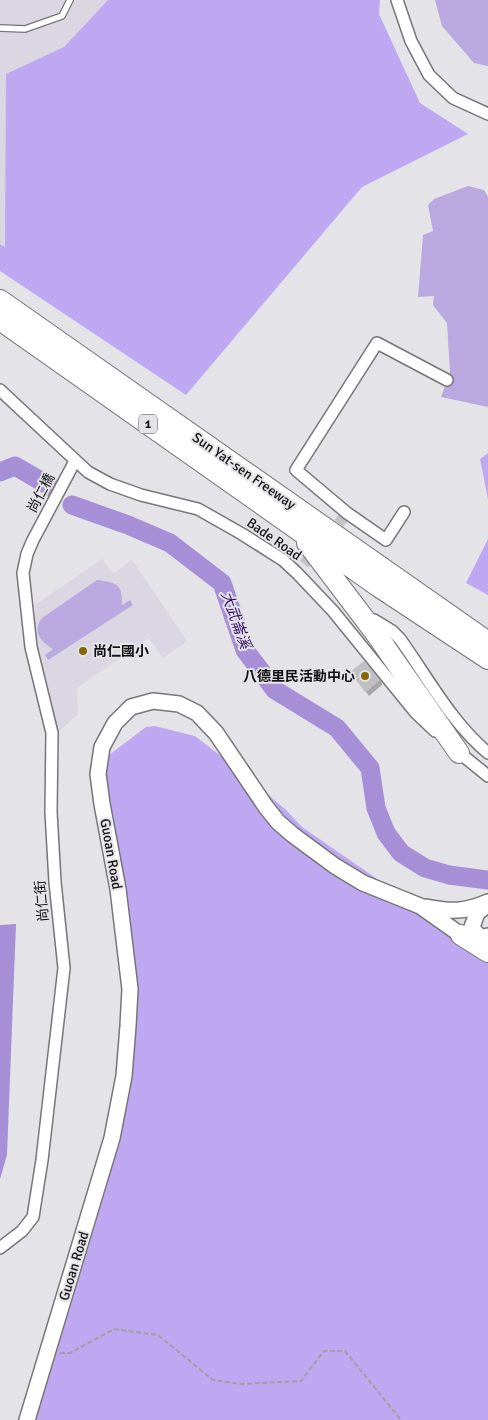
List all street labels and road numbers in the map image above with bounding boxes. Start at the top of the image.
road number: 1 [139,414,157,434]
street label: Sun Yat-sen Freeway [189,429,299,513]
street label: 尚仁橋 [24,470,58,516]
street label: Bade Road [243,514,305,564]
street label: Guoan Road [96,817,126,891]
street label: 尚仁街 [32,879,52,923]
street label: Guoan Road [55,1229,93,1303]

